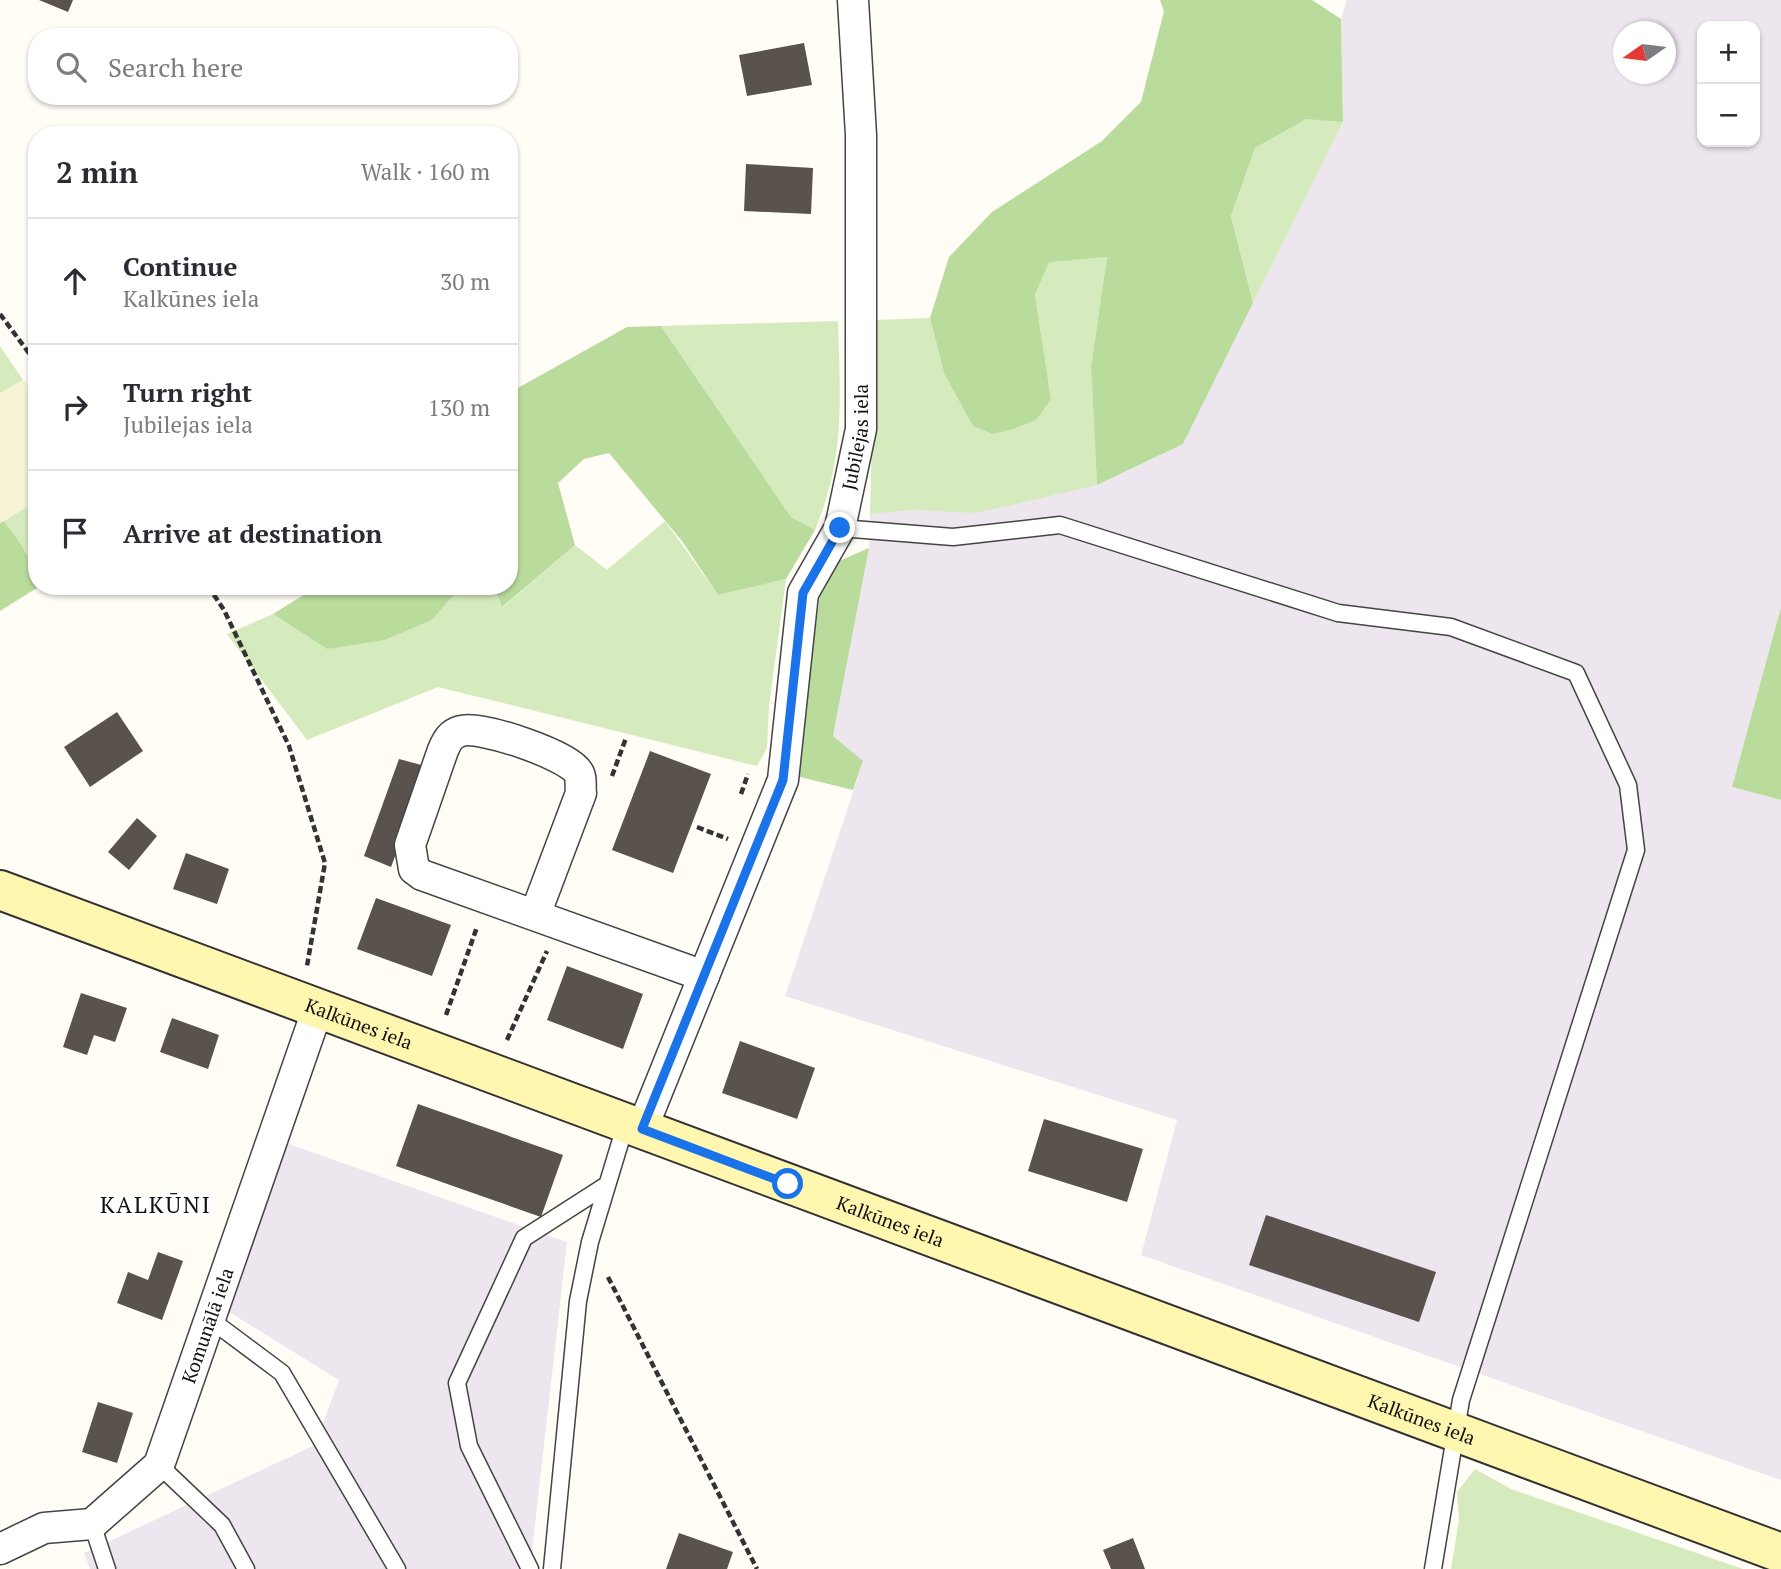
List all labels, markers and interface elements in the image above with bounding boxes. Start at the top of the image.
north arrow [1613,21,1676,84]
map controls [1697,21,1760,147]
button: + [1697,21,1760,84]
search box [28,28,518,105]
icon: search [52,48,90,86]
text: Search here [108,50,243,84]
button: − [1697,84,1760,147]
text: 2 min [56,152,138,192]
text: Walk · 160 m [361,156,490,187]
text: Continue [123,249,237,283]
icon: ahead [56,262,94,300]
text: 30 m [440,266,490,297]
text: Kalkūnes iela [123,283,259,314]
text: Turn right [123,375,252,409]
street label: Jubilejas iela [835,383,873,492]
icon: right [56,388,94,426]
text: 130 m [428,392,490,423]
text: Jubilejas iela [123,409,253,440]
route end [824,512,855,543]
icon: arrive [56,514,94,552]
text: Arrive at destination [123,516,382,550]
street label: Kalkūnes iela [302,992,417,1055]
route start [772,1168,803,1199]
district label: KALKŪNI [100,1189,212,1220]
street label: Kalkūnes iela [833,1190,948,1252]
street label: Komunālā iela [175,1264,239,1386]
street label: Kalkūnes iela [1365,1387,1479,1450]

